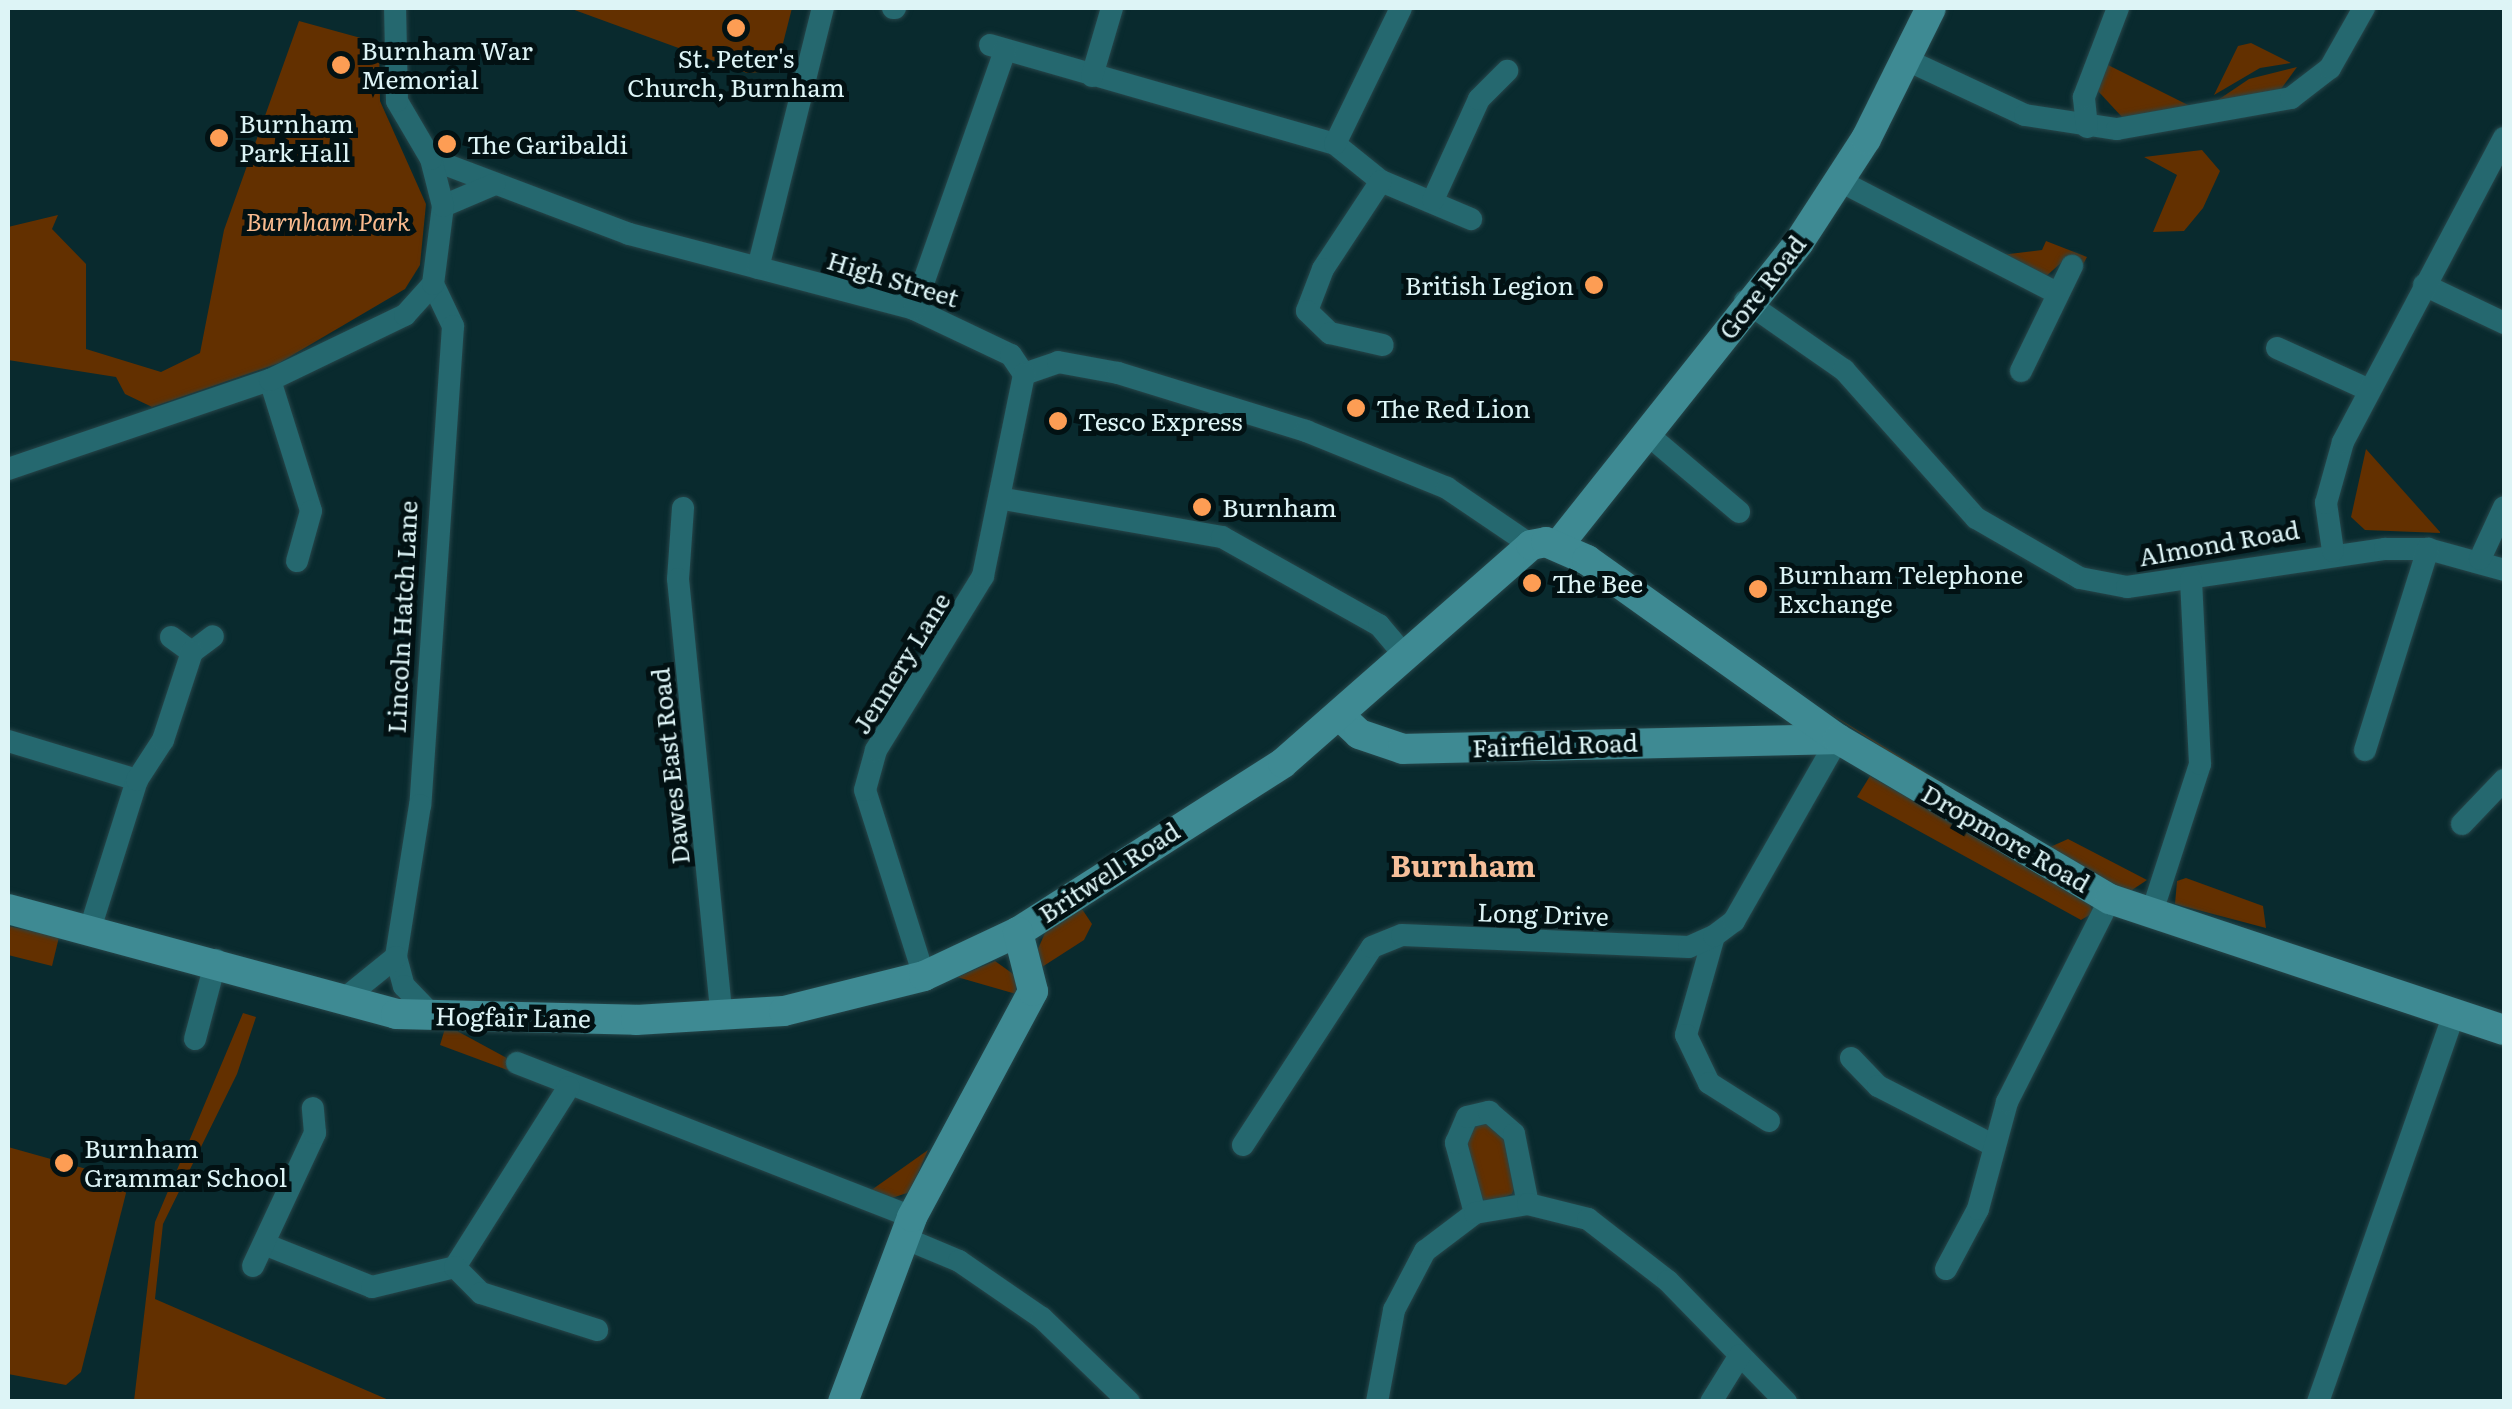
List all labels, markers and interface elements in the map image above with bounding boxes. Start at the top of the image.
marker: St. Peter's Church, Burnham [725,17,747,39]
place label: Burnham War Memorial [361,36,533,95]
place label: St. Peter's Church, Burnham [627,44,845,103]
marker: Burnham War Memorial [330,54,352,76]
place label: Burnham Park Hall [239,109,354,168]
marker: Burnham Park Hall [208,127,230,149]
place label: The Garibaldi [467,129,628,159]
marker: The Garibaldi [436,133,458,155]
park label: Burnham Park [245,206,411,236]
street label: Gore Road [1712,229,1812,345]
street label: High Street [824,245,962,313]
place label: British Legion [1405,270,1574,300]
marker: British Legion [1583,274,1605,296]
place label: The Red Lion [1376,393,1531,423]
marker: The Red Lion [1345,397,1367,419]
place label: Tesco Express [1078,406,1243,436]
marker: Tesco Express [1047,410,1069,432]
place label: Burnham [1222,492,1337,522]
marker: Burnham [1191,496,1213,518]
street label: Lincoln Hatch Lane [381,500,423,734]
street label: Almond Road [2136,514,2302,572]
place label: Burnham Telephone Exchange [1778,560,2023,619]
place label: The Bee [1552,568,1643,598]
marker: The Bee [1521,572,1543,594]
marker: Burnham Telephone Exchange [1747,578,1769,600]
street label: Jennery Lane [846,587,956,739]
street label: Dawes East Road [645,666,695,866]
street label: Fairfield Road [1472,727,1638,763]
street label: Dropmore Road [1917,778,2095,898]
street label: Britwell Road [1033,815,1185,929]
district label: Burnham [1390,846,1536,882]
street label: Long Drive [1477,897,1609,931]
street label: Hogfair Lane [435,1001,591,1033]
place label: Burnham Grammar School [84,1134,287,1193]
marker: Burnham Grammar School [53,1152,75,1174]

